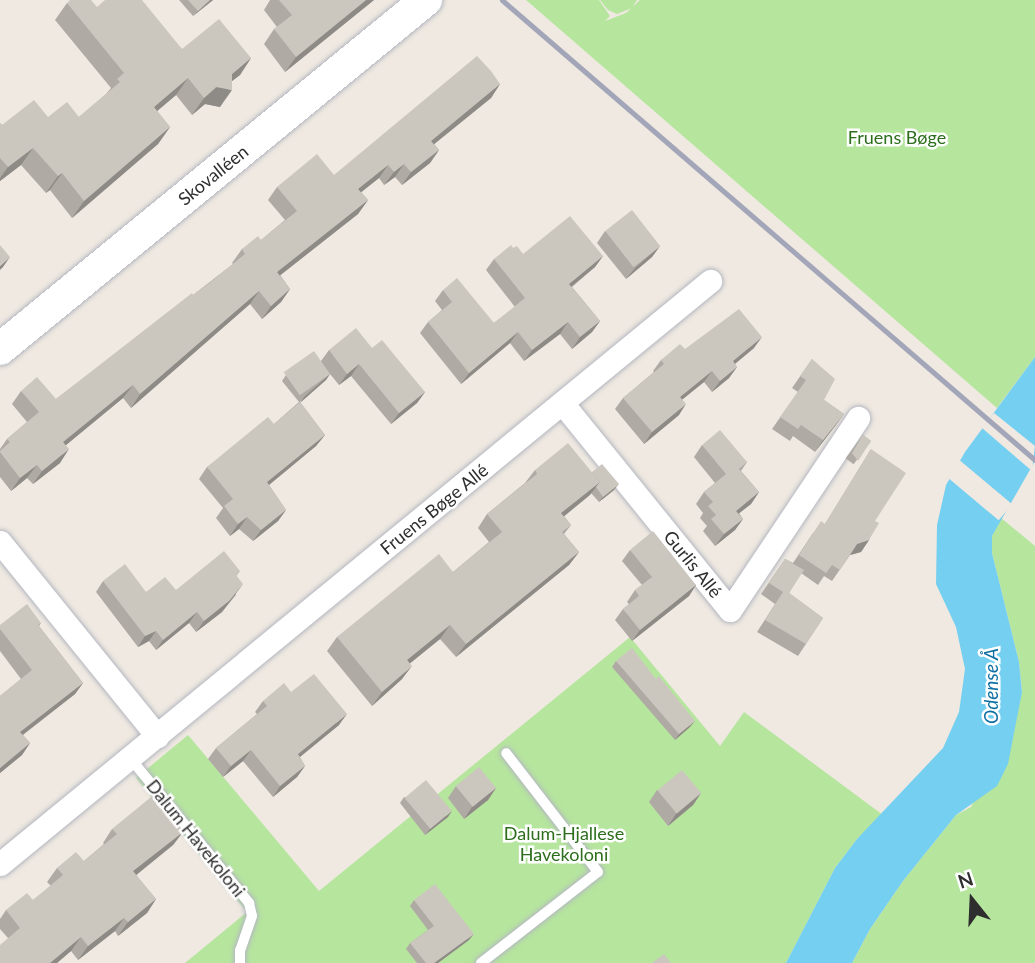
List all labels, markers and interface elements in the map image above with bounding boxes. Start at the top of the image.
park label: Fruens Bøge [848,126,946,148]
street label: Skovalléen [174,140,252,210]
street label: Fruens Bøge Allé [375,459,493,559]
street label: Gurlis Allé [659,526,727,602]
water label: Odense Å [980,648,1002,724]
street label: Dalum Havekoloni [142,775,250,901]
park label: Dalum-Hjallese Havekoloni [504,823,624,866]
north arrow [937,865,1007,935]
text: N [955,866,976,893]

